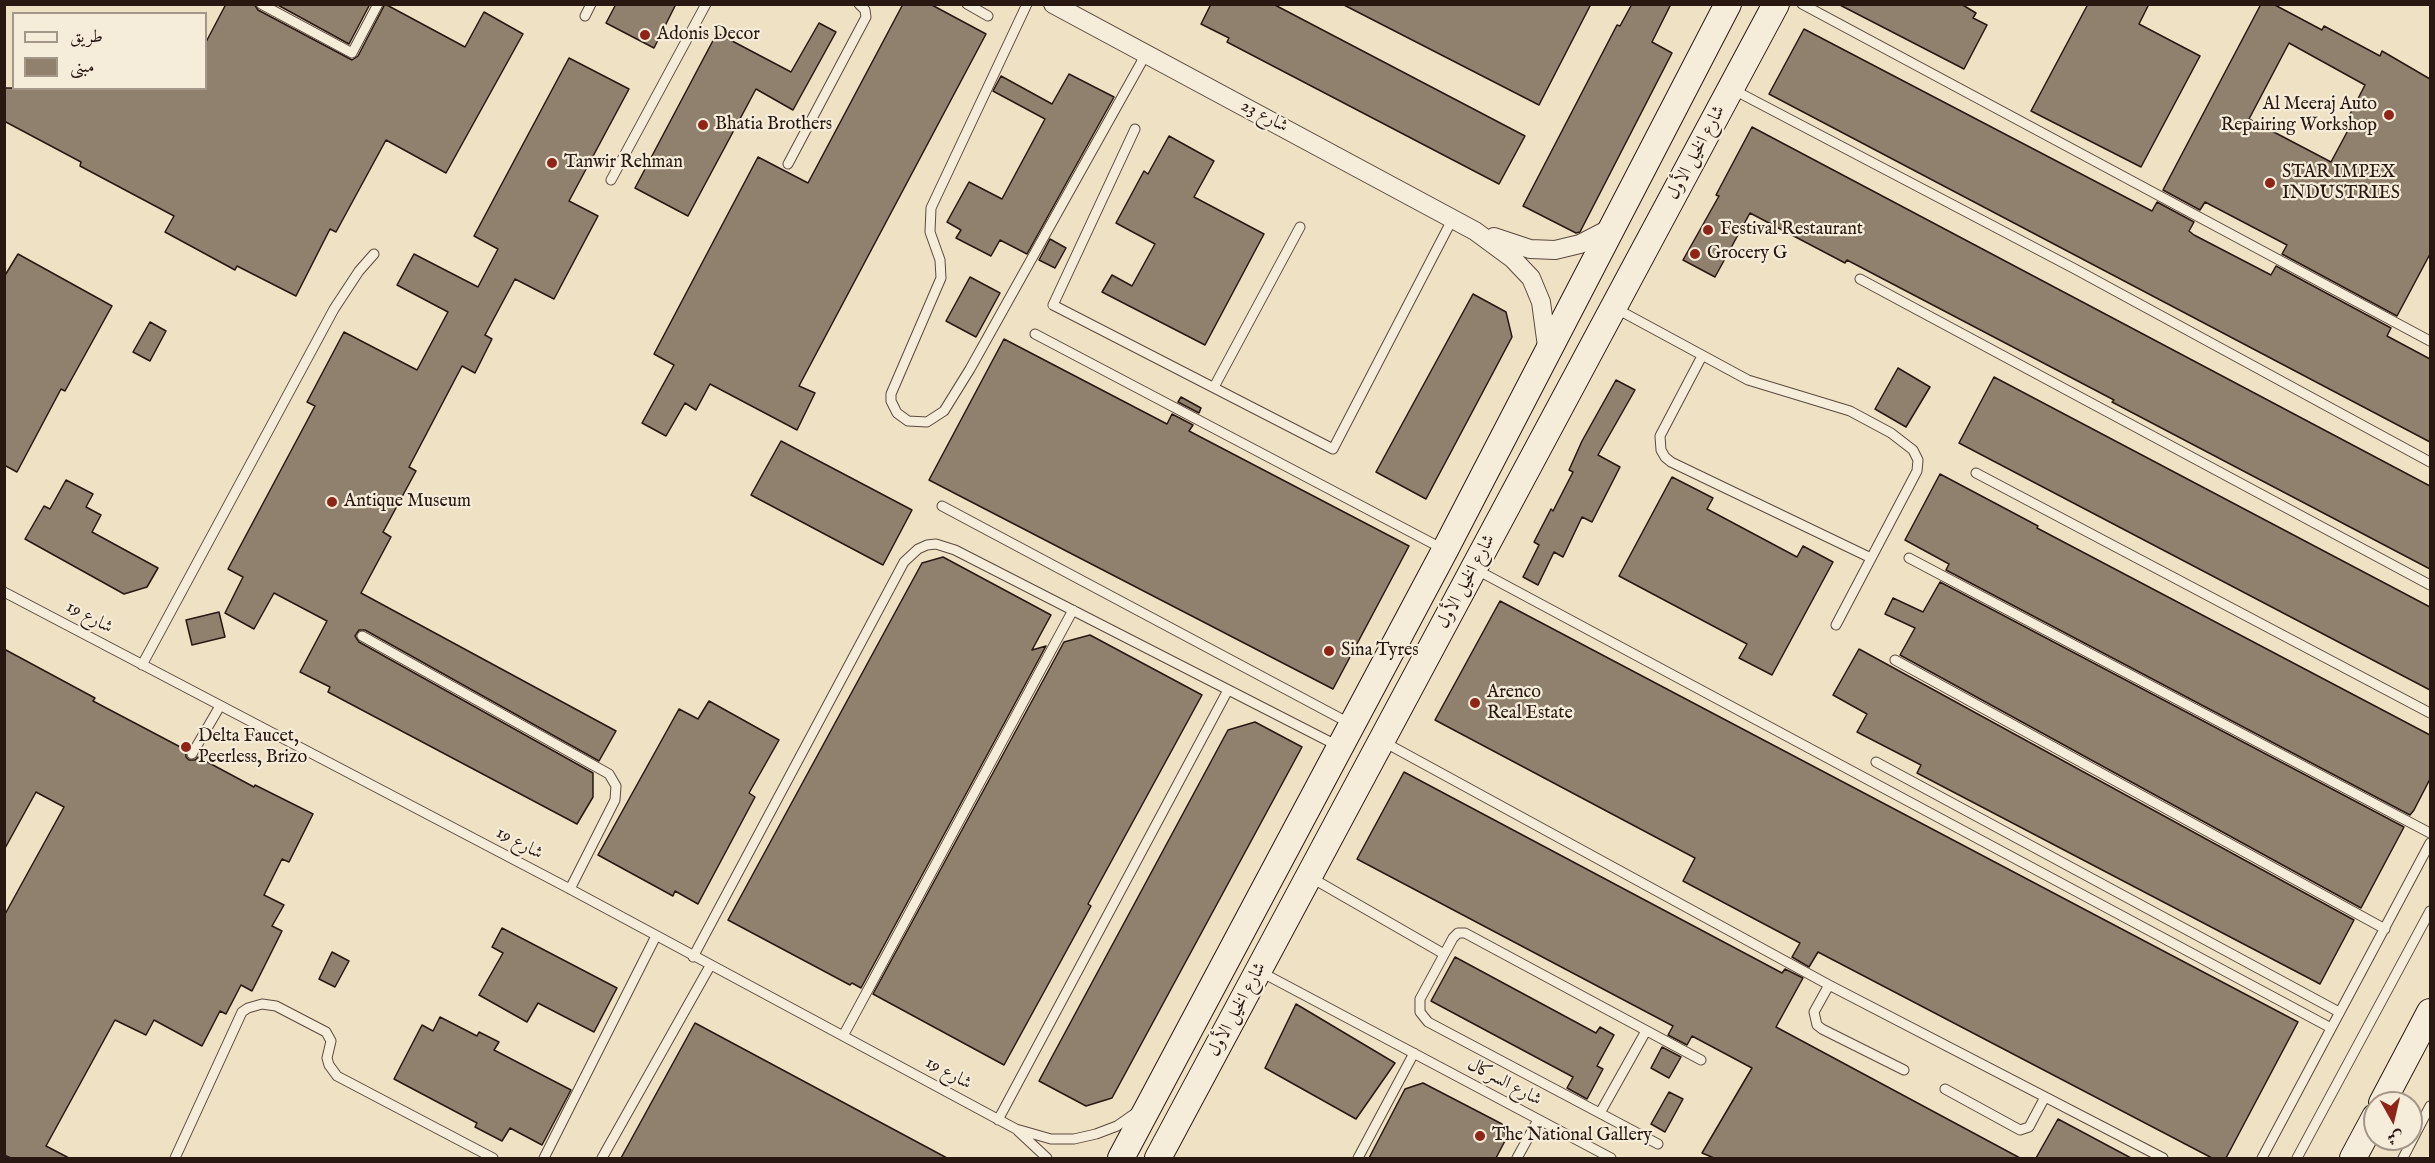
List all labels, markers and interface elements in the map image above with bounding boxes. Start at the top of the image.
legend [12,12,207,90]
place label: Adonis Decor [657,24,760,46]
text: طريق [70,26,103,49]
marker: Adonis Decor [638,28,652,42]
text: مبنى [70,56,95,79]
place label: Al Meeraj Auto Repairing Workshop [2221,94,2377,136]
street label: شارع 23 [1237,96,1291,138]
street label: شارع الخيل الأول [1663,102,1731,204]
marker: Al Meeraj Auto Repairing Workshop [2382,108,2396,122]
place label: Bhatia Brothers [715,114,832,136]
marker: Bhatia Brothers [696,118,710,132]
place label: Tanwir Rehman [564,152,683,174]
marker: Tanwir Rehman [545,156,559,170]
place label: STAR IMPEX INDUSTRIES [2282,162,2400,204]
marker: STAR IMPEX INDUSTRIES [2263,176,2277,190]
place label: Festival Restaurant [1720,219,1863,241]
marker: Festival Restaurant [1701,223,1715,237]
place label: Grocery G [1707,243,1787,265]
marker: Grocery G [1688,247,1702,261]
place label: Antique Museum [344,491,471,513]
marker: Antique Museum [325,495,339,509]
street label: شارع الخيل الأول [1433,531,1501,633]
street label: شارع 19 [62,597,116,639]
place label: Sina Tyres [1341,640,1419,662]
marker: Sina Tyres [1322,644,1336,658]
place label: Arenco Real Estate [1487,682,1573,724]
marker: Arenco Real Estate [1468,696,1482,710]
place label: Delta Faucet, Peerless, Brizo [198,726,307,768]
marker: Delta Faucet, Peerless, Brizo [179,740,193,754]
street label: شارع 19 [492,823,546,865]
street label: شارع الخيل الأول [1204,959,1272,1061]
street label: شارع 19 [921,1052,975,1096]
street label: شارع السركال [1463,1054,1545,1112]
north arrow [2363,1091,2423,1151]
place label: The National Gallery [1492,1125,1652,1147]
text: ش [2386,1126,2404,1148]
marker: The National Gallery [1473,1129,1487,1143]

